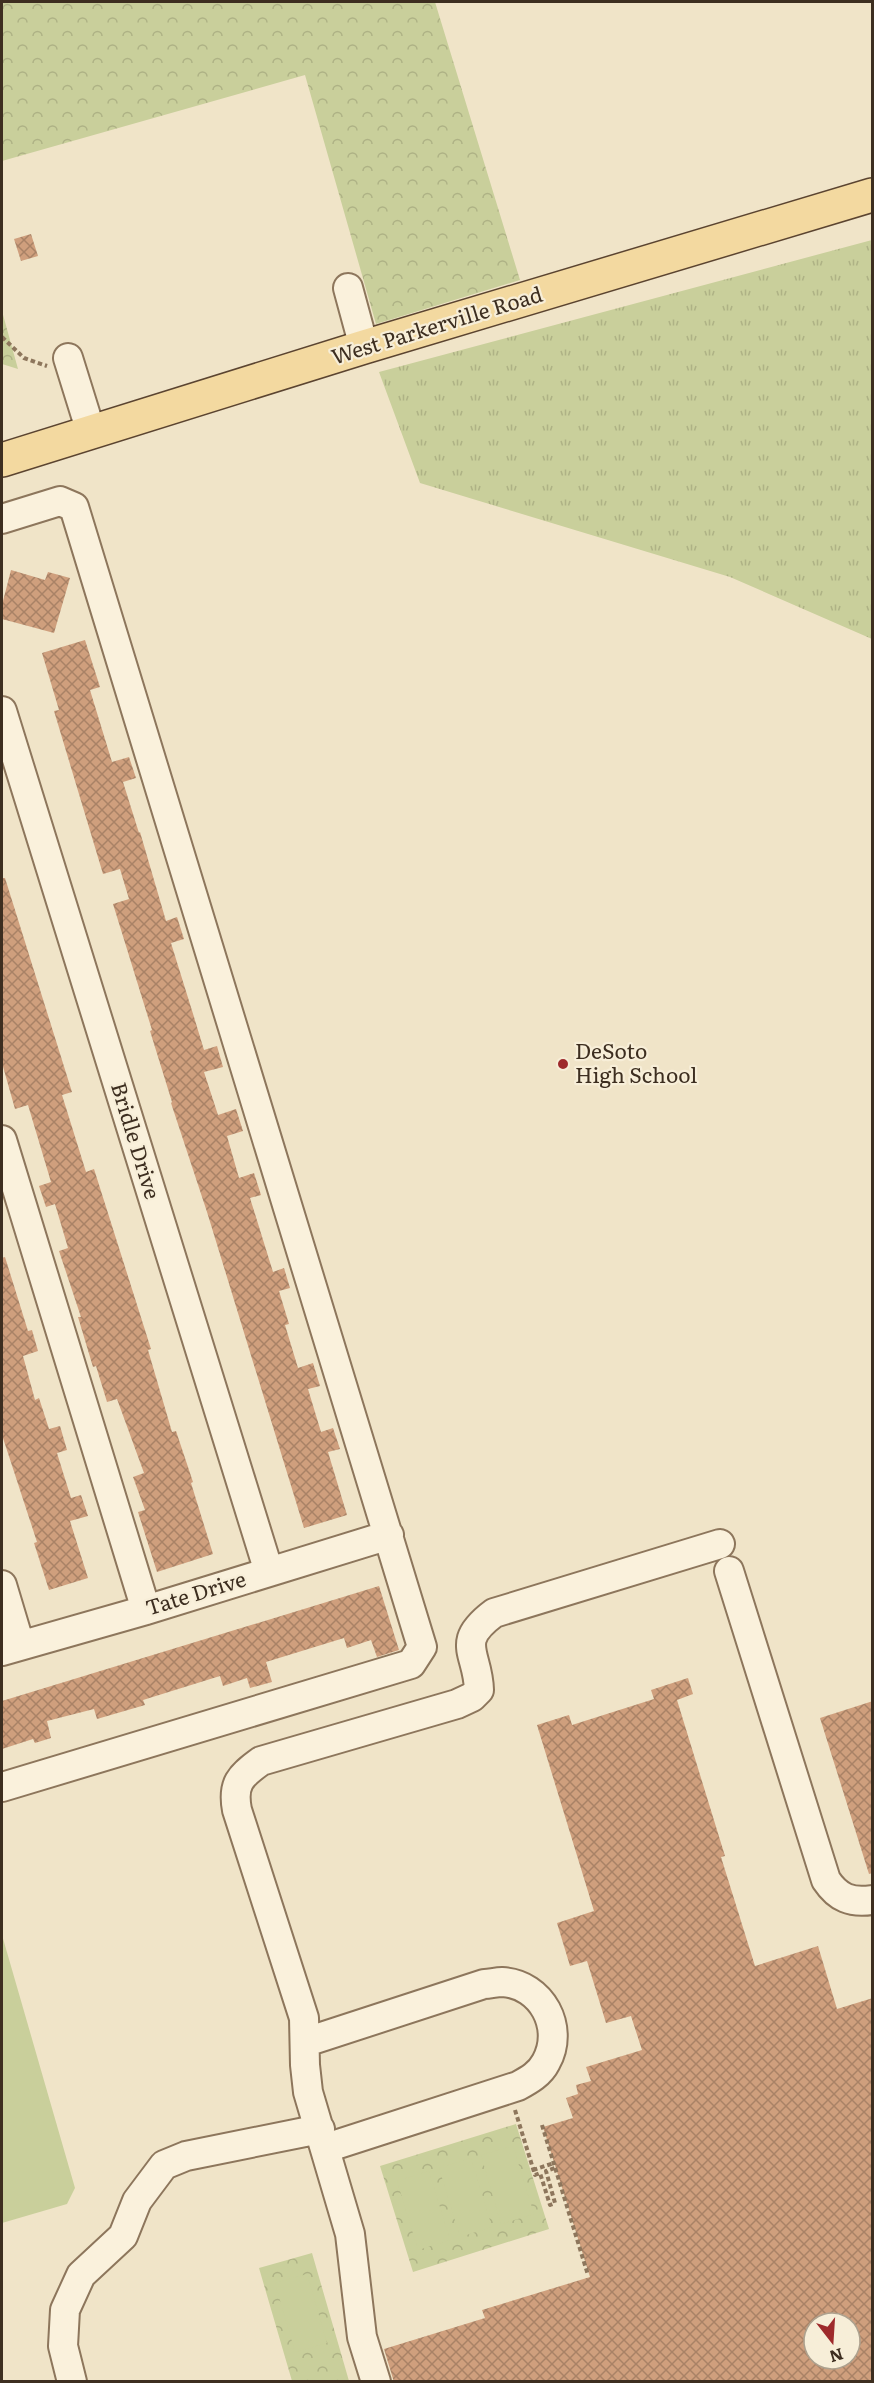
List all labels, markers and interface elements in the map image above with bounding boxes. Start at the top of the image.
street label: West Parkerville Road [327,277,546,371]
place label: DeSoto High School [575,1034,697,1089]
marker: DeSoto High School [556,1057,570,1071]
street label: Bridle Drive [105,1078,170,1203]
street label: Tate Drive [141,1562,249,1622]
north arrow [802,2311,862,2371]
text: N [827,2343,847,2370]

